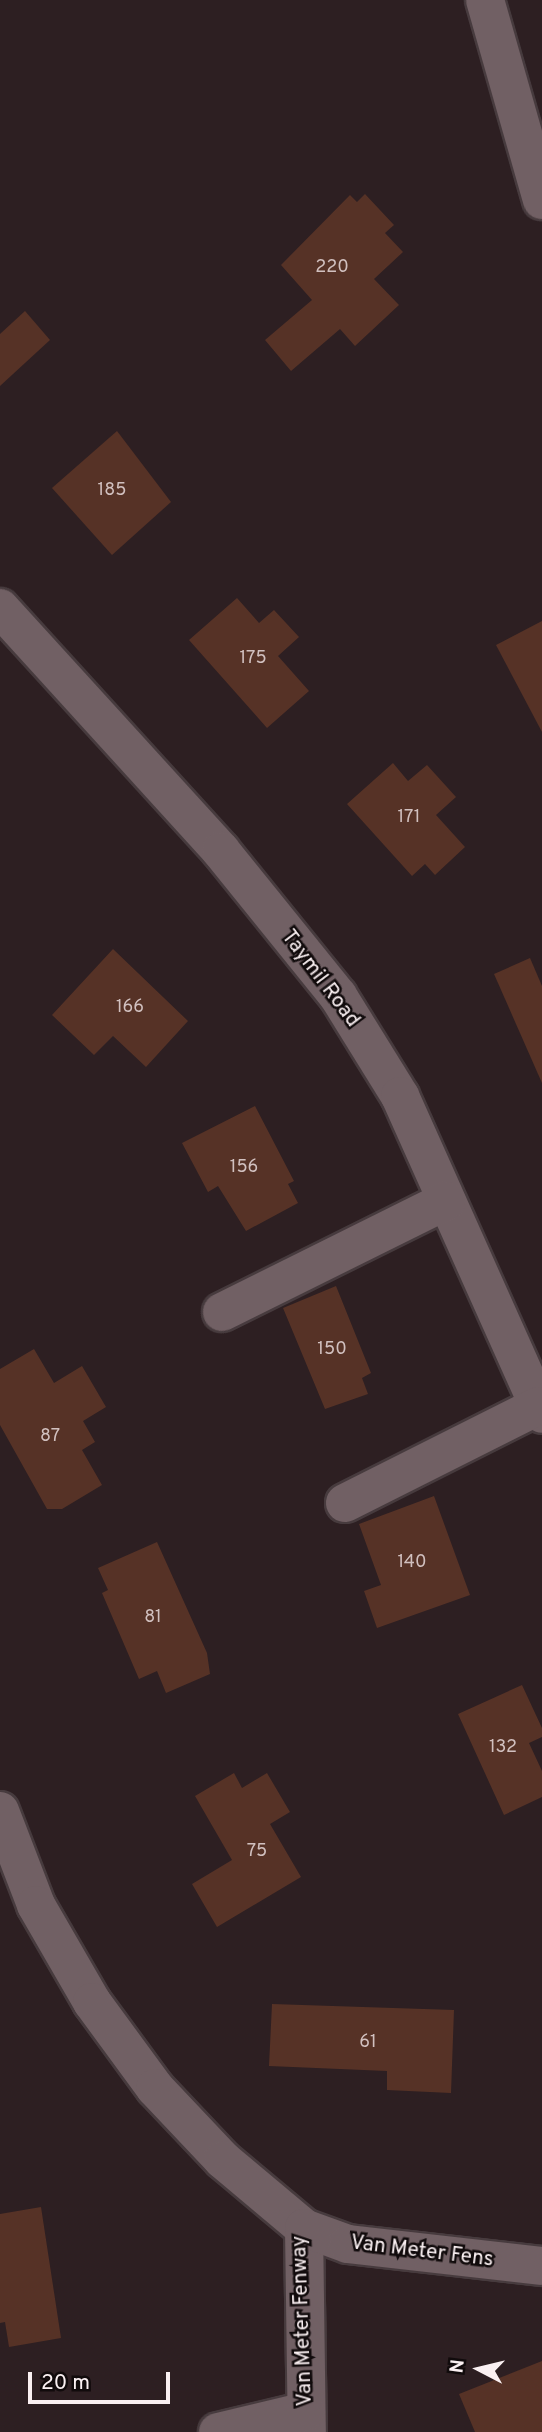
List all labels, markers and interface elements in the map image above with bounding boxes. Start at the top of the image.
house number: 220 [315,257,349,279]
house number: 185 [98,480,126,502]
house number: 175 [239,648,267,670]
house number: 171 [397,807,421,829]
street label: Taymil Road [275,925,365,1033]
house number: 166 [116,997,144,1019]
house number: 156 [230,1157,258,1179]
house number: 150 [317,1339,347,1361]
house number: 87 [40,1426,60,1448]
house number: 140 [397,1552,427,1574]
house number: 81 [144,1607,162,1629]
house number: 132 [489,1737,517,1759]
house number: 75 [247,1841,267,1863]
house number: 61 [359,2032,377,2054]
street label: Van Meter Fens [349,2231,495,2273]
street label: Van Meter Fenway [287,2235,319,2407]
north arrow [444,2334,514,2404]
scale bar [32,2358,173,2402]
text: N [445,2358,471,2375]
text: 20 m [41,2370,90,2397]

